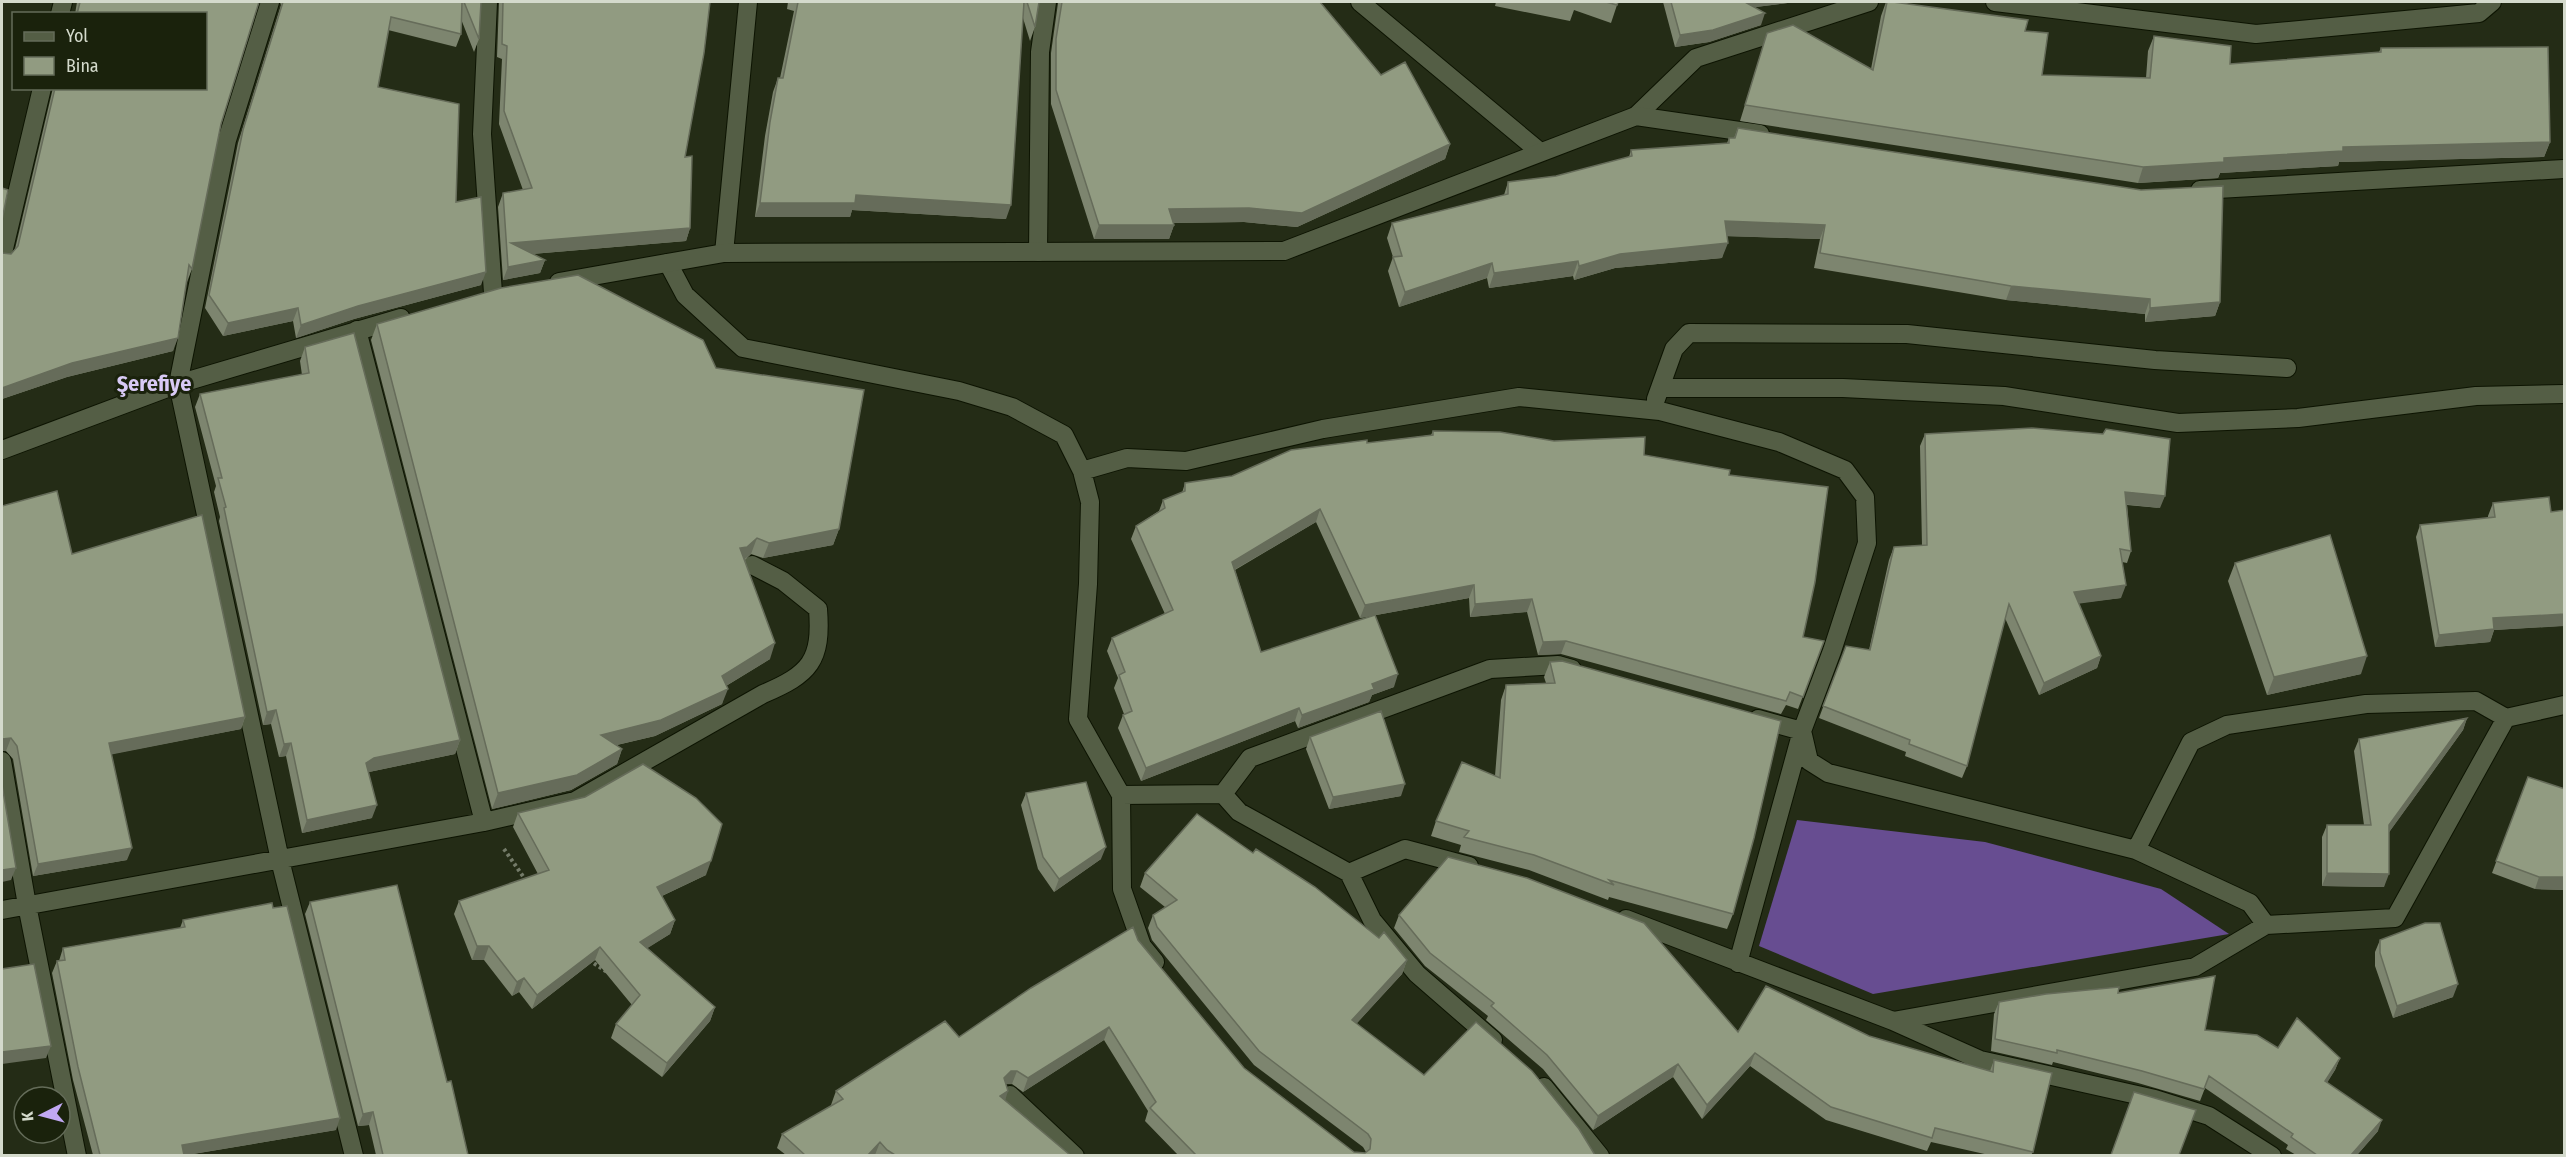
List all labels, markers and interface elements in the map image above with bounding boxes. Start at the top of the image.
legend [12,12,207,90]
text: Yol [66,25,88,47]
text: Bina [66,55,99,77]
district label: Şerefiye [117,370,191,397]
north arrow [12,1085,72,1145]
text: K [18,1110,38,1122]

